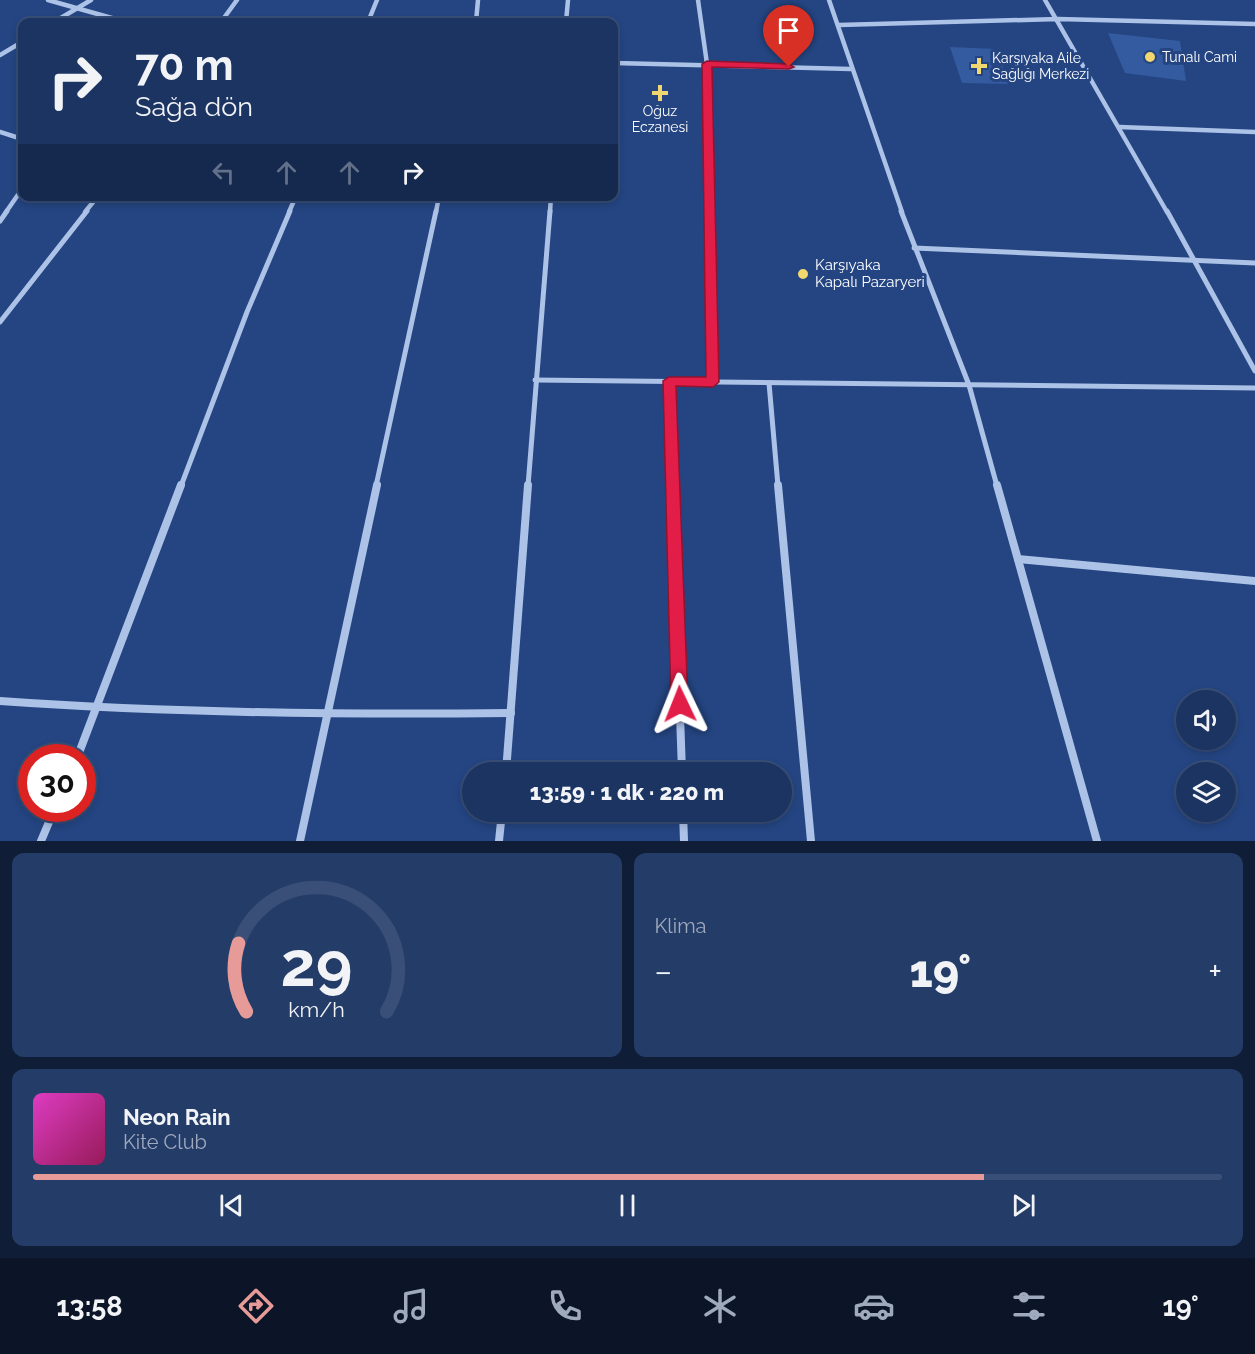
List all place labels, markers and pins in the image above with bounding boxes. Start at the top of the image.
pin [763,5,814,67]
place label: Tunalı Cami [1162,49,1237,65]
place label: Karşıyaka Aile Sağlığı Merkezi [992,50,1089,82]
marker: Tunalı Cami [1143,50,1157,64]
marker: Karşıyaka Aile Sağlığı Merkezi [970,57,988,75]
marker: Oğuz Eczanesi [653,86,667,100]
place label: Oğuz Eczanesi [632,103,688,135]
place label: Karşıyaka Kapalı Pazaryeri [815,256,925,291]
marker: Karşıyaka Kapalı Pazaryeri [796,267,810,281]

